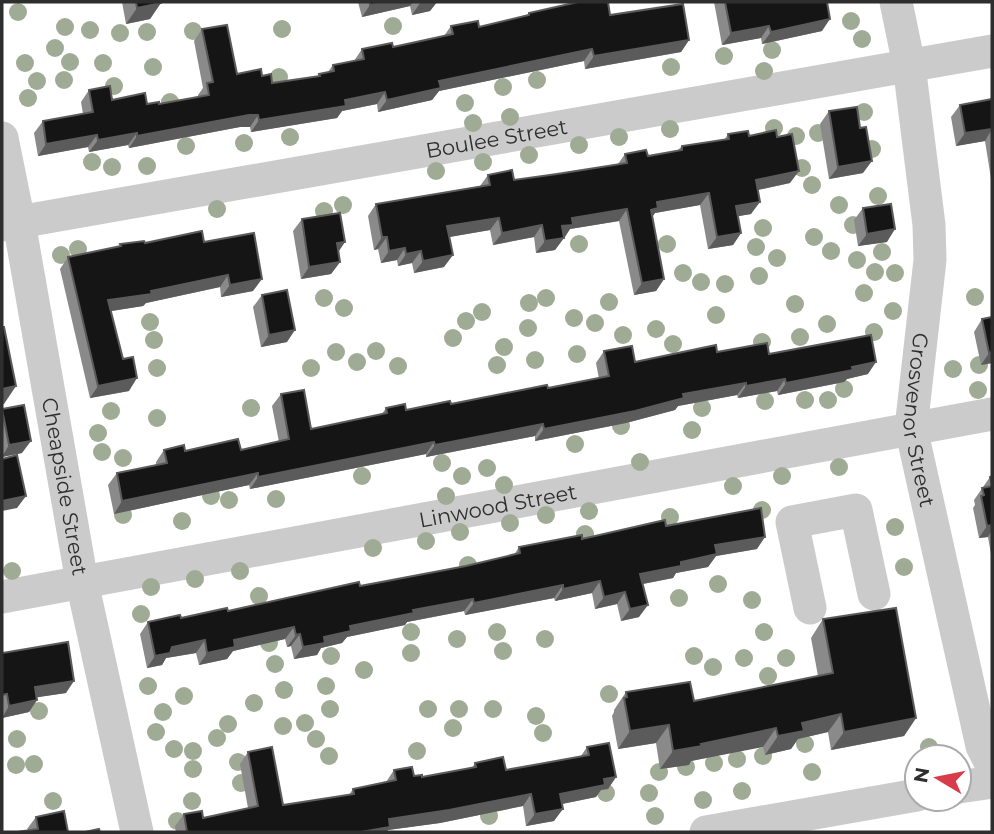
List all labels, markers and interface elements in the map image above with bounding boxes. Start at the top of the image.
street label: Boulee Street [424,113,569,163]
street label: Grosvenor Street [898,331,941,509]
street label: Cheapside Street [37,395,93,577]
street label: Linwood Street [417,479,578,532]
north arrow [903,743,973,813]
text: N [909,766,934,785]

